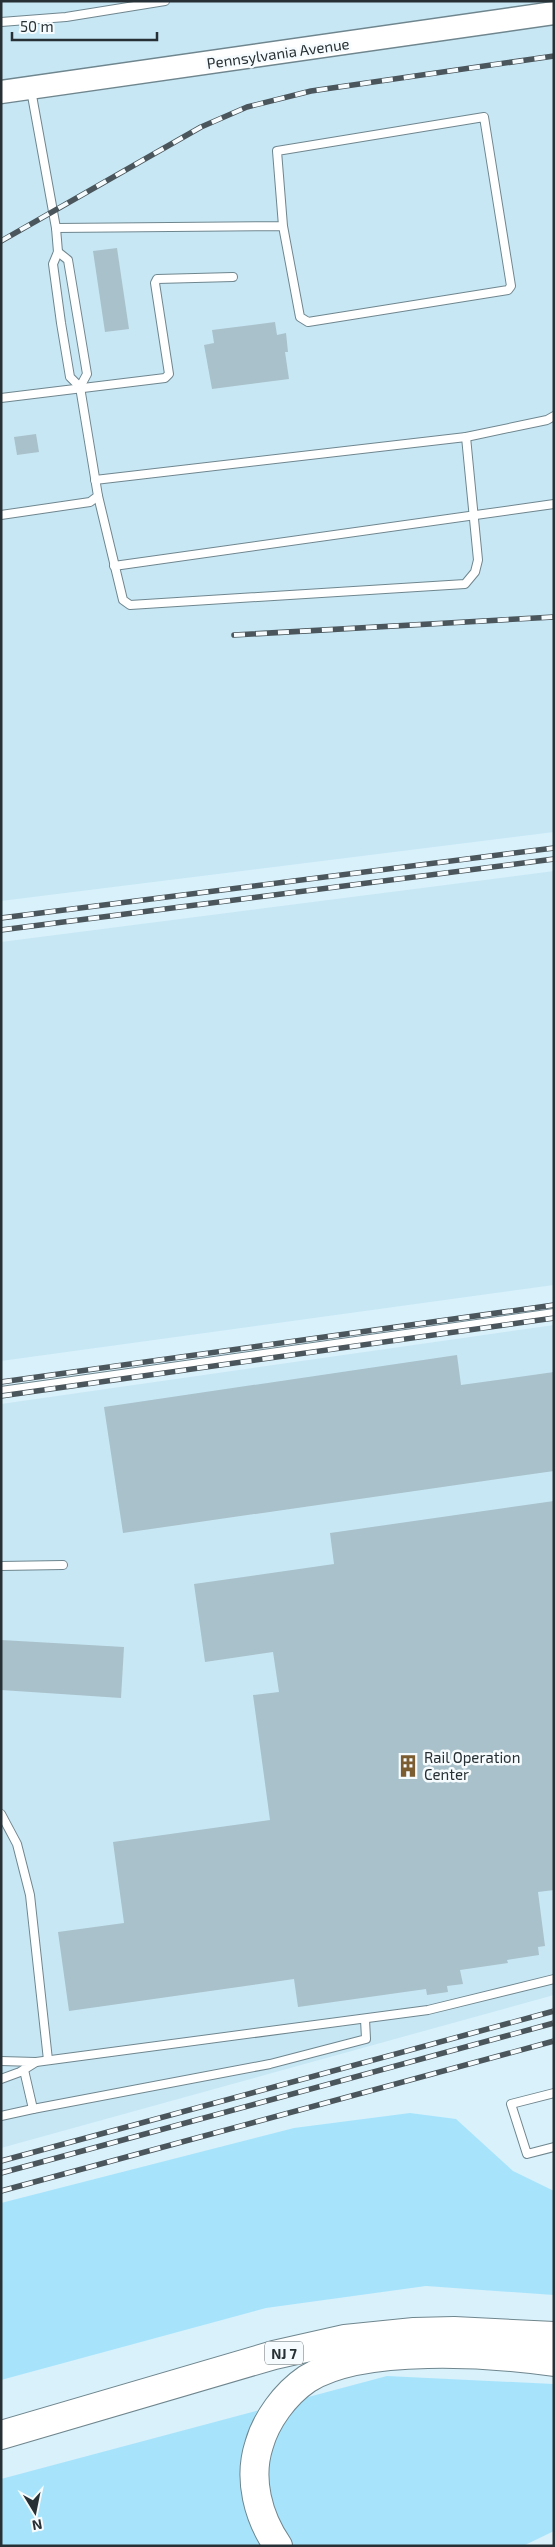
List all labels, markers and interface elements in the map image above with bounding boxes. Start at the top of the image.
scale bar [12,10,158,42]
text: 50 m [20,17,54,35]
street label: Pennsylvania Avenue [205,34,351,72]
place label: Rail Operation Center [424,1748,520,1783]
building icon: Rail Operation Center [395,1753,421,1779]
road number: NJ 7 [265,2342,303,2364]
north arrow [10,2487,60,2537]
text: N [31,2516,44,2535]

